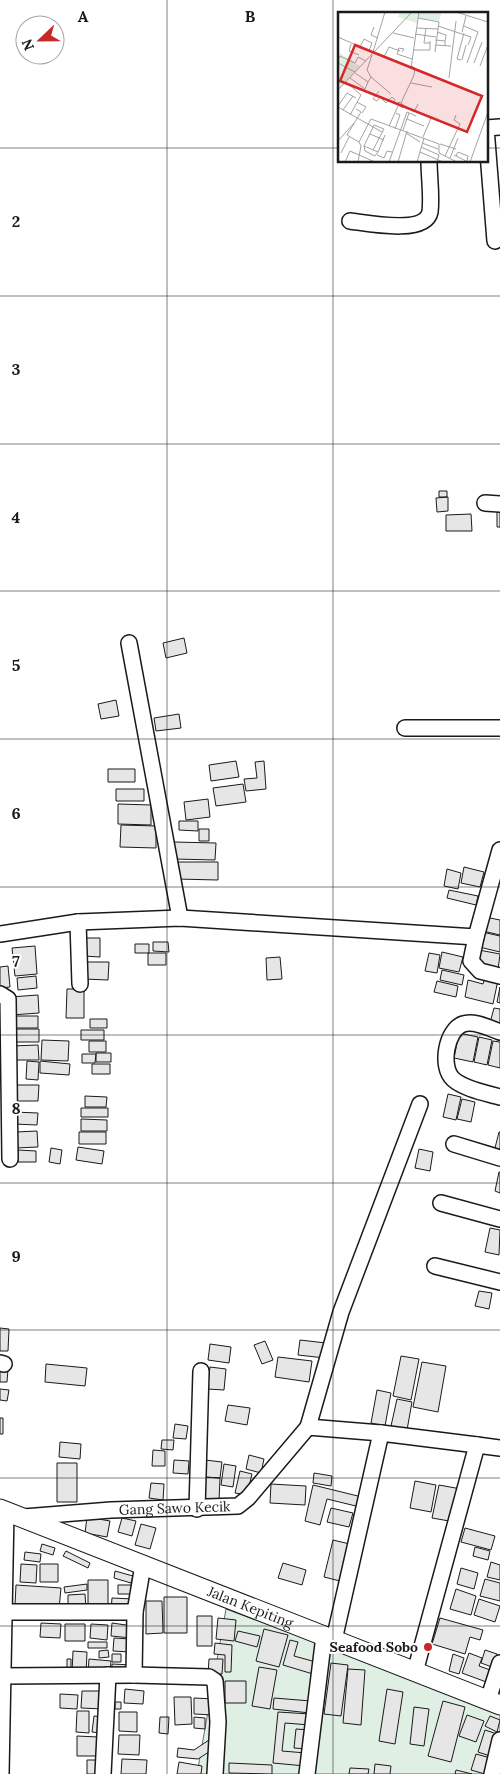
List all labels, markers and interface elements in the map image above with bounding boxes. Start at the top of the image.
text: A [78,6,89,26]
text: B [245,6,256,26]
inset map [338,12,488,162]
north arrow [15,15,65,65]
text: N [18,36,38,53]
text: 2 [12,211,20,231]
text: 3 [12,359,21,379]
text: 4 [12,507,21,527]
text: 5 [12,655,21,675]
text: 6 [11,803,21,823]
text: 7 [12,951,20,971]
text: 8 [11,1098,21,1118]
text: 9 [11,1246,21,1266]
street label: Gang Sawo Kecik [119,1497,231,1519]
street label: Jalan Kepiting [204,1582,296,1632]
place label: Seafood Sobo [330,1638,418,1656]
marker: Seafood Sobo [422,1641,434,1653]

